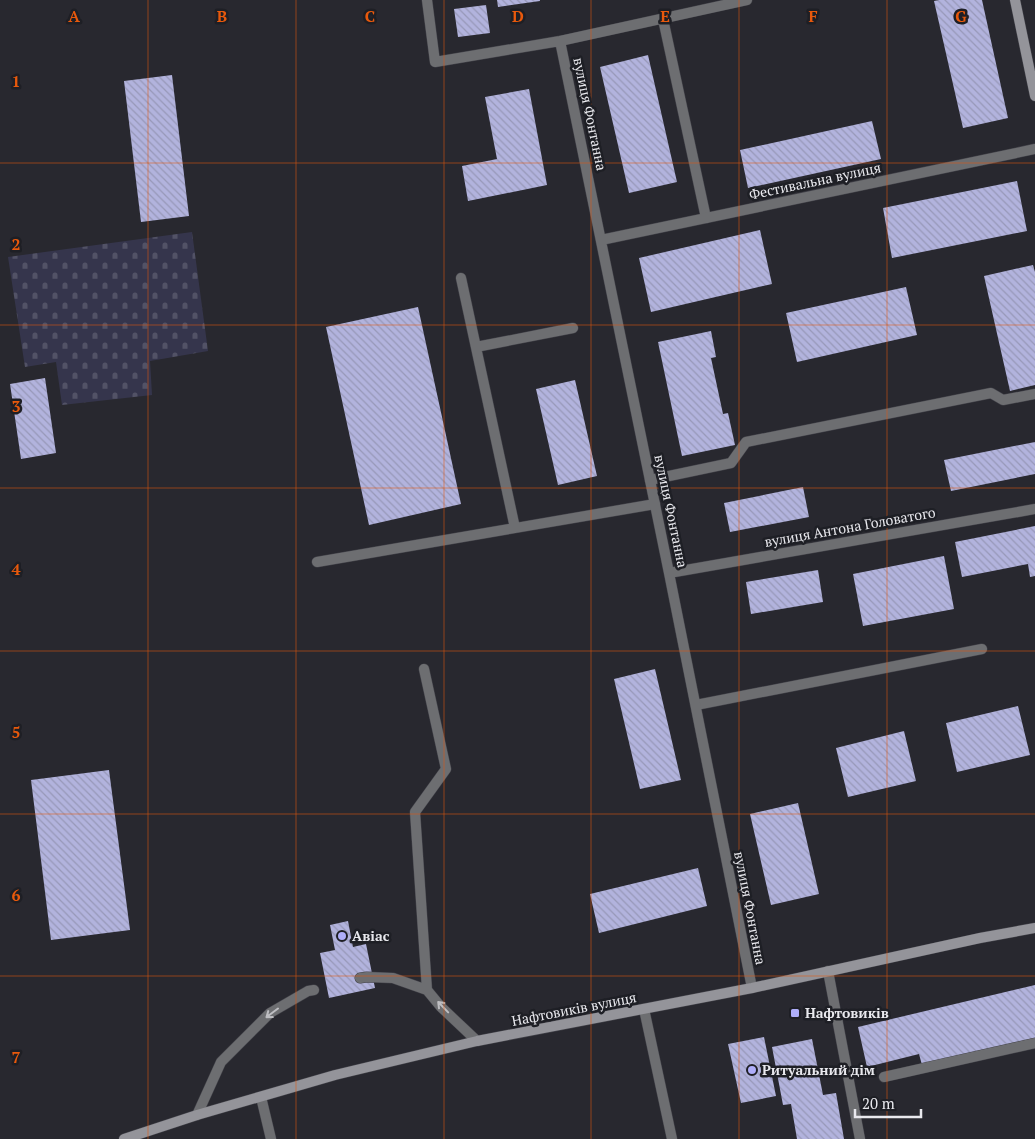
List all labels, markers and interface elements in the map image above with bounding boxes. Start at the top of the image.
text: A [68,5,80,27]
text: B [217,5,227,27]
text: C [365,5,375,27]
text: D [512,5,524,27]
text: E [660,5,670,27]
text: F [808,5,818,27]
text: G [955,5,967,27]
street label: вулиця Фонтанна [569,56,612,172]
text: 1 [11,70,21,92]
street label: Фестивальна вулиця [747,157,883,204]
text: 2 [11,233,21,255]
text: 3 [11,395,21,417]
street label: вулиця Фонтанна [650,453,693,569]
street label: вулиця Антона Головатого [763,502,937,551]
text: 4 [11,558,21,580]
text: 5 [11,721,21,743]
street label: вулиця Фонтанна [730,850,771,966]
text: 6 [11,884,21,906]
place label: Авіас [352,926,390,945]
marker: Авіас [336,930,348,942]
street label: Нафтовиків вулиця [510,987,638,1030]
one-way arrow [437,1001,449,1014]
place label: Нафтовиків [805,1003,889,1022]
marker: Нафтовиків [789,1007,801,1019]
one-way arrow [266,1008,279,1019]
text: 7 [11,1046,21,1068]
place label: Ритуальний дім [762,1060,875,1079]
marker: Ритуальний дім [746,1064,758,1076]
scale bar [855,1086,921,1118]
text: 20 m [862,1093,895,1113]

